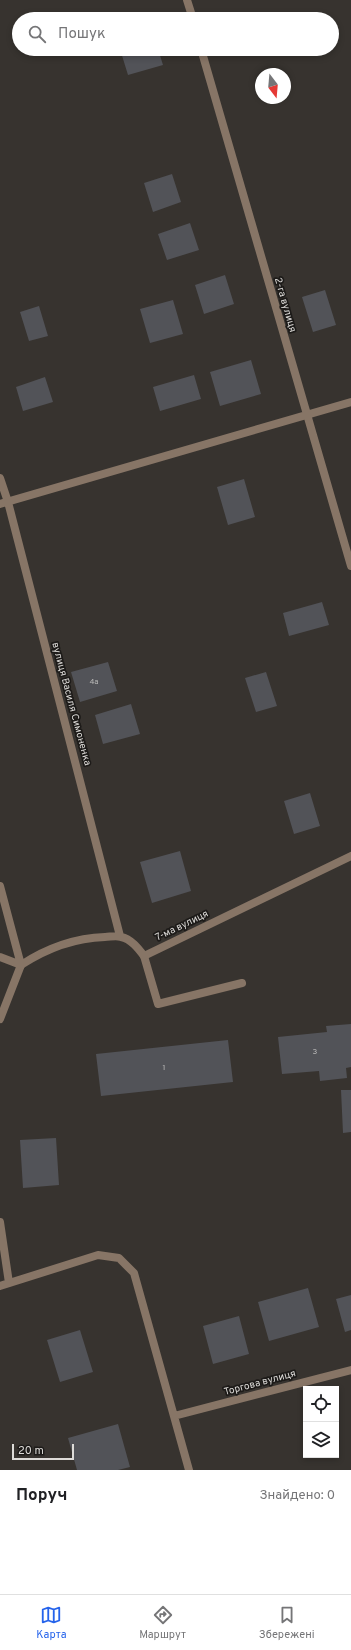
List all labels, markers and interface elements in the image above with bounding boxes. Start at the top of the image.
search box [12,12,339,56]
icon: search [26,23,48,45]
text: Пошук [58,25,106,44]
north arrow [255,68,291,104]
street label: 2-га вулиця [271,276,299,334]
street label: вулиця Василя Симоненка [48,641,94,767]
house number: 4а [89,677,99,687]
street label: 7-ма вулиця [153,908,211,944]
house number: 3 [313,1047,318,1057]
house number: 1 [163,1063,165,1073]
street label: Торгова вулиця [223,1367,297,1399]
map controls [303,1386,339,1458]
button: locate [303,1386,339,1422]
button: layers [303,1422,339,1458]
scale bar [12,1442,74,1461]
text: 20 m [18,1444,44,1458]
text: Поруч [16,1485,68,1507]
text: Знайдено: 0 [259,1488,335,1504]
tab: Карта [36,1604,67,1642]
tab: Маршрут [139,1604,186,1642]
tab: Збережені [259,1604,315,1642]

